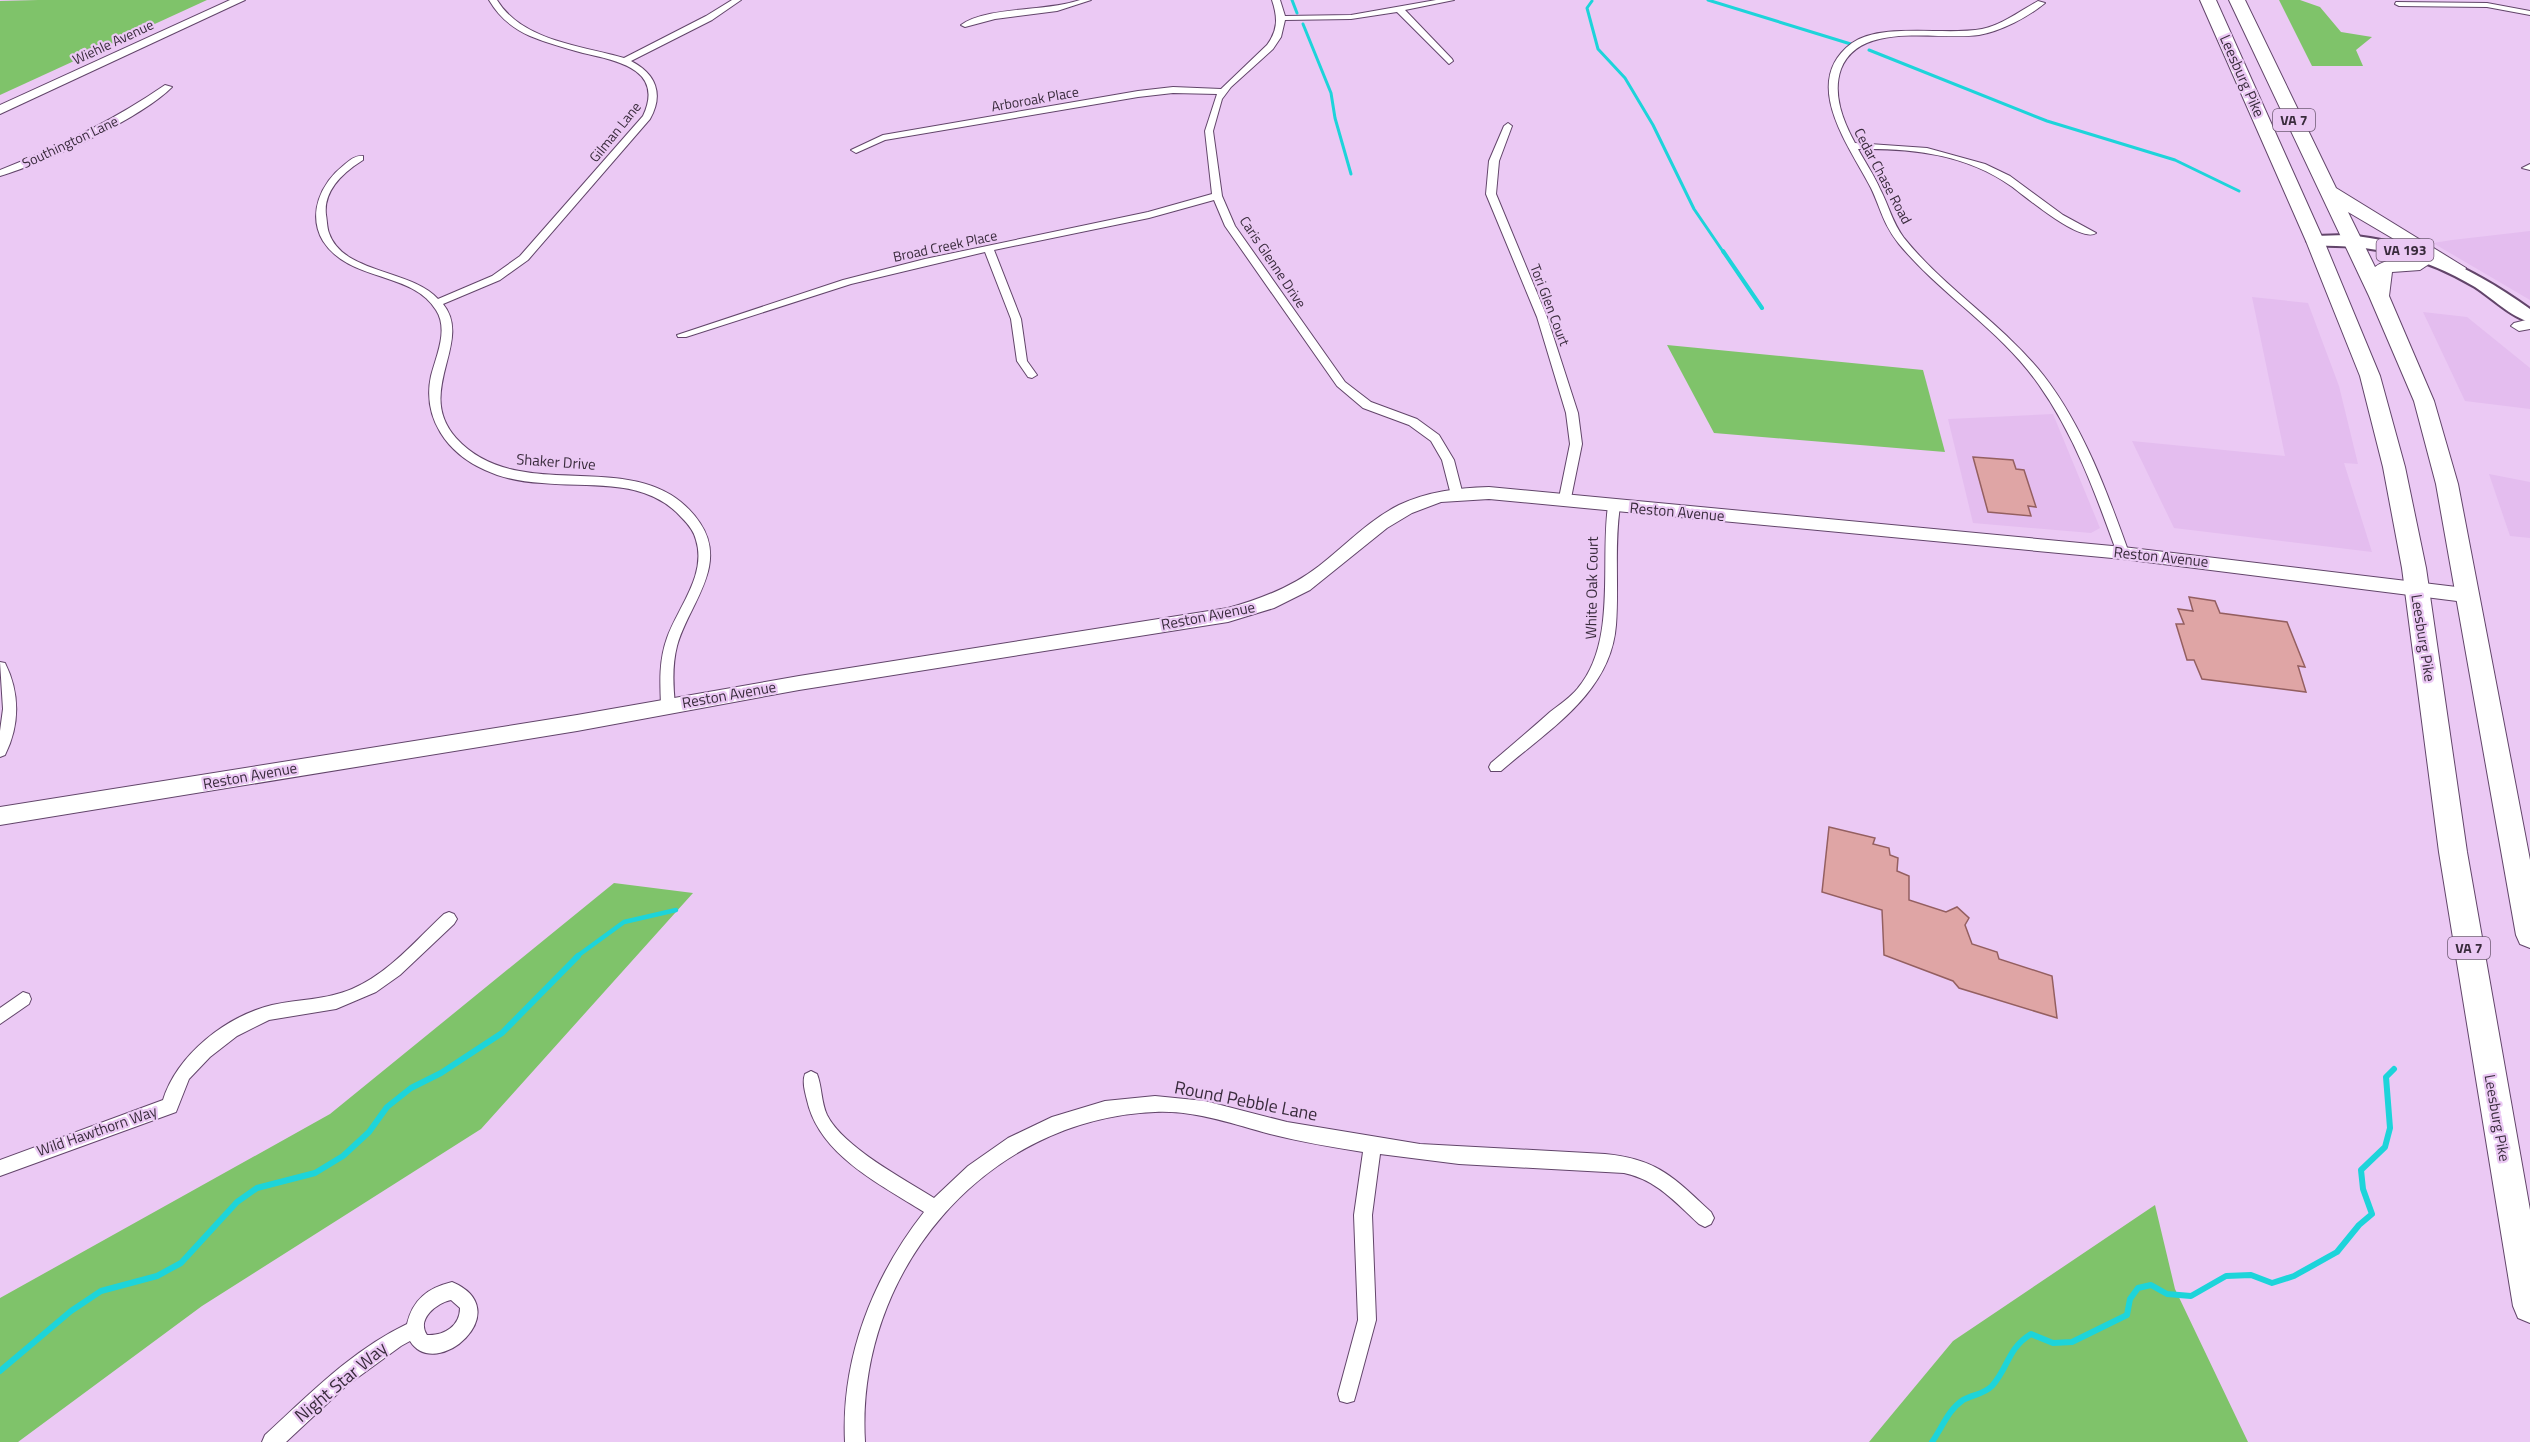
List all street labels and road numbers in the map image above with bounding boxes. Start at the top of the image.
street label: Wiehle Avenue [69,14,157,69]
street label: Leesburg Pike [2214,31,2271,121]
street label: Arboroak Place [990,80,1080,117]
street label: Gilman Lane [584,97,646,166]
road number: VA 7 [2273,109,2315,131]
street label: Southington Lane [18,110,121,173]
street label: Cedar Chase Road [1849,124,1918,227]
street label: Caris Glenne Drive [1235,212,1312,312]
street label: Broad Creek Place [891,224,999,267]
road number: VA 193 [2376,239,2434,261]
street label: Tori Glen Court [1525,261,1576,349]
street label: Shaker Drive [516,447,597,476]
street label: Reston Avenue [1629,496,1725,527]
street label: White Oak Court [1579,536,1604,640]
street label: Reston Avenue [2113,540,2210,573]
street label: Leesburg Pike [2405,593,2442,683]
street label: Reston Avenue [1159,595,1257,636]
street label: Reston Avenue [680,675,778,714]
street label: Reston Avenue [201,756,299,795]
road number: VA 7 [2448,937,2490,959]
street label: Round Pebble Lane [1172,1073,1320,1128]
street label: Leesburg Pike [2479,1073,2516,1163]
street label: Wild Hawthorn Way [34,1099,160,1162]
street label: Night Star Way [288,1335,393,1428]

